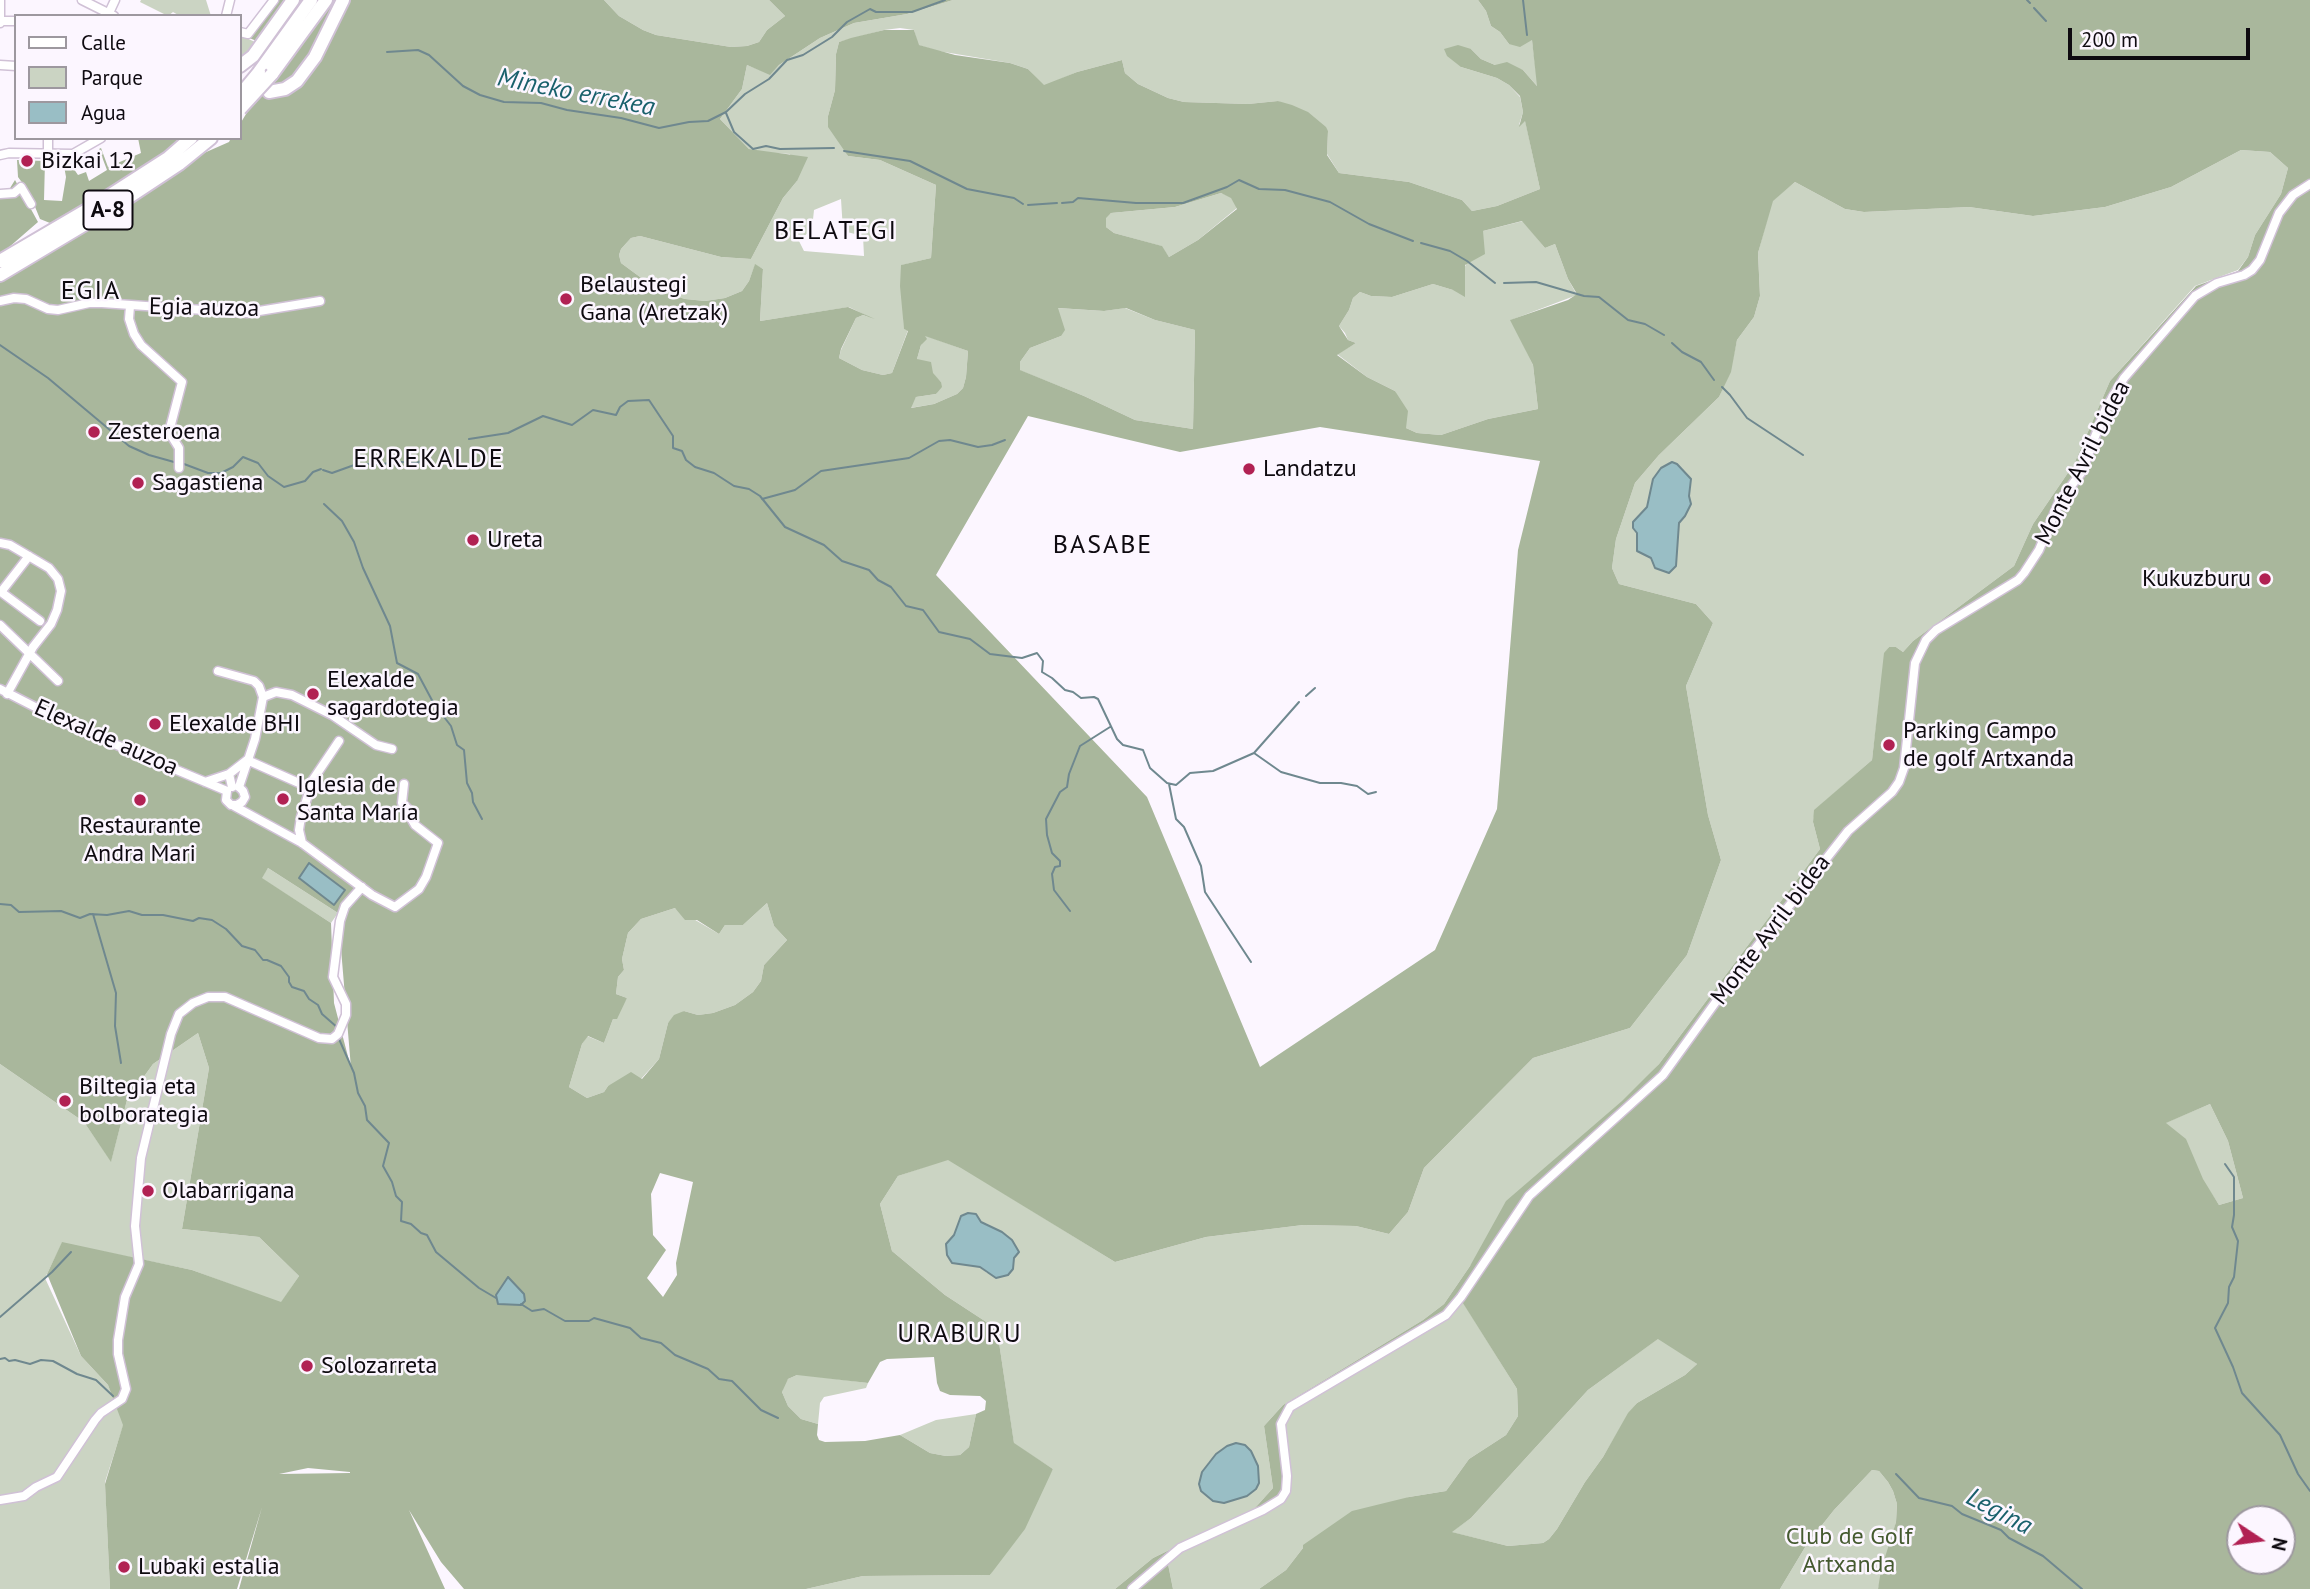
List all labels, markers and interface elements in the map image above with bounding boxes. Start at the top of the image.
legend [14,14,242,140]
scale bar [2072,14,2254,58]
text: 200 m [2081,26,2138,53]
text: Calle [81,29,126,56]
water label: Mineko errekea [495,62,657,124]
text: Parque [81,64,143,91]
text: Agua [81,99,126,126]
place label: Bizkai 12 [41,147,135,175]
marker: Bizkai 12 [19,153,35,169]
road number: A-8 [84,190,132,230]
district label: BELATEGI [775,216,897,248]
place label: Belaustegi Gana (Aretzak) [580,271,728,327]
district label: EGIA [61,276,121,308]
marker: Belaustegi Gana (Aretzak) [558,291,574,307]
street label: Egia auzoa [149,293,259,323]
street label: Monte Avril bidea [2029,376,2137,550]
place label: Zesteroena [108,418,220,446]
marker: Zesteroena [86,424,102,440]
district label: ERREKALDE [354,444,504,476]
place label: Landatzu [1263,455,1357,483]
marker: Landatzu [1241,461,1257,477]
place label: Sagastiena [152,469,263,497]
marker: Sagastiena [130,475,146,491]
place label: Ureta [487,526,543,554]
district label: BASABE [1053,530,1153,562]
marker: Ureta [465,532,481,548]
place label: Kukuzburu [2142,565,2251,593]
marker: Kukuzburu [2257,571,2273,587]
place label: Elexalde sagardotegia [327,666,459,722]
marker: Elexalde sagardotegia [305,686,321,702]
street label: Elexalde auzoa [30,693,182,783]
place label: Elexalde BHI [169,710,300,738]
marker: Elexalde BHI [147,716,163,732]
place label: Parking Campo de golf Artxanda [1903,717,2074,773]
marker: Parking Campo de golf Artxanda [1881,737,1897,753]
place label: Iglesia de Santa María [297,771,419,827]
marker: Iglesia de Santa María [275,791,291,807]
marker: Restaurante Andra Mari [132,792,148,808]
place label: Restaurante Andra Mari [79,812,201,868]
street label: Monte Avril bidea [1705,849,1837,1011]
place label: Biltegia eta bolborategia [79,1073,209,1129]
marker: Biltegia eta bolborategia [57,1093,73,1109]
place label: Olabarrigana [162,1177,295,1205]
marker: Olabarrigana [140,1183,156,1199]
district label: URABURU [898,1319,1022,1351]
place label: Solozarreta [321,1352,437,1380]
marker: Solozarreta [299,1358,315,1374]
water label: Legina [1961,1482,2037,1542]
north arrow [2226,1505,2296,1575]
park label: Club de Golf Artxanda [1786,1523,1912,1579]
text: N [2266,1535,2293,1553]
place label: Lubaki estalia [138,1553,280,1581]
marker: Lubaki estalia [116,1559,132,1575]

